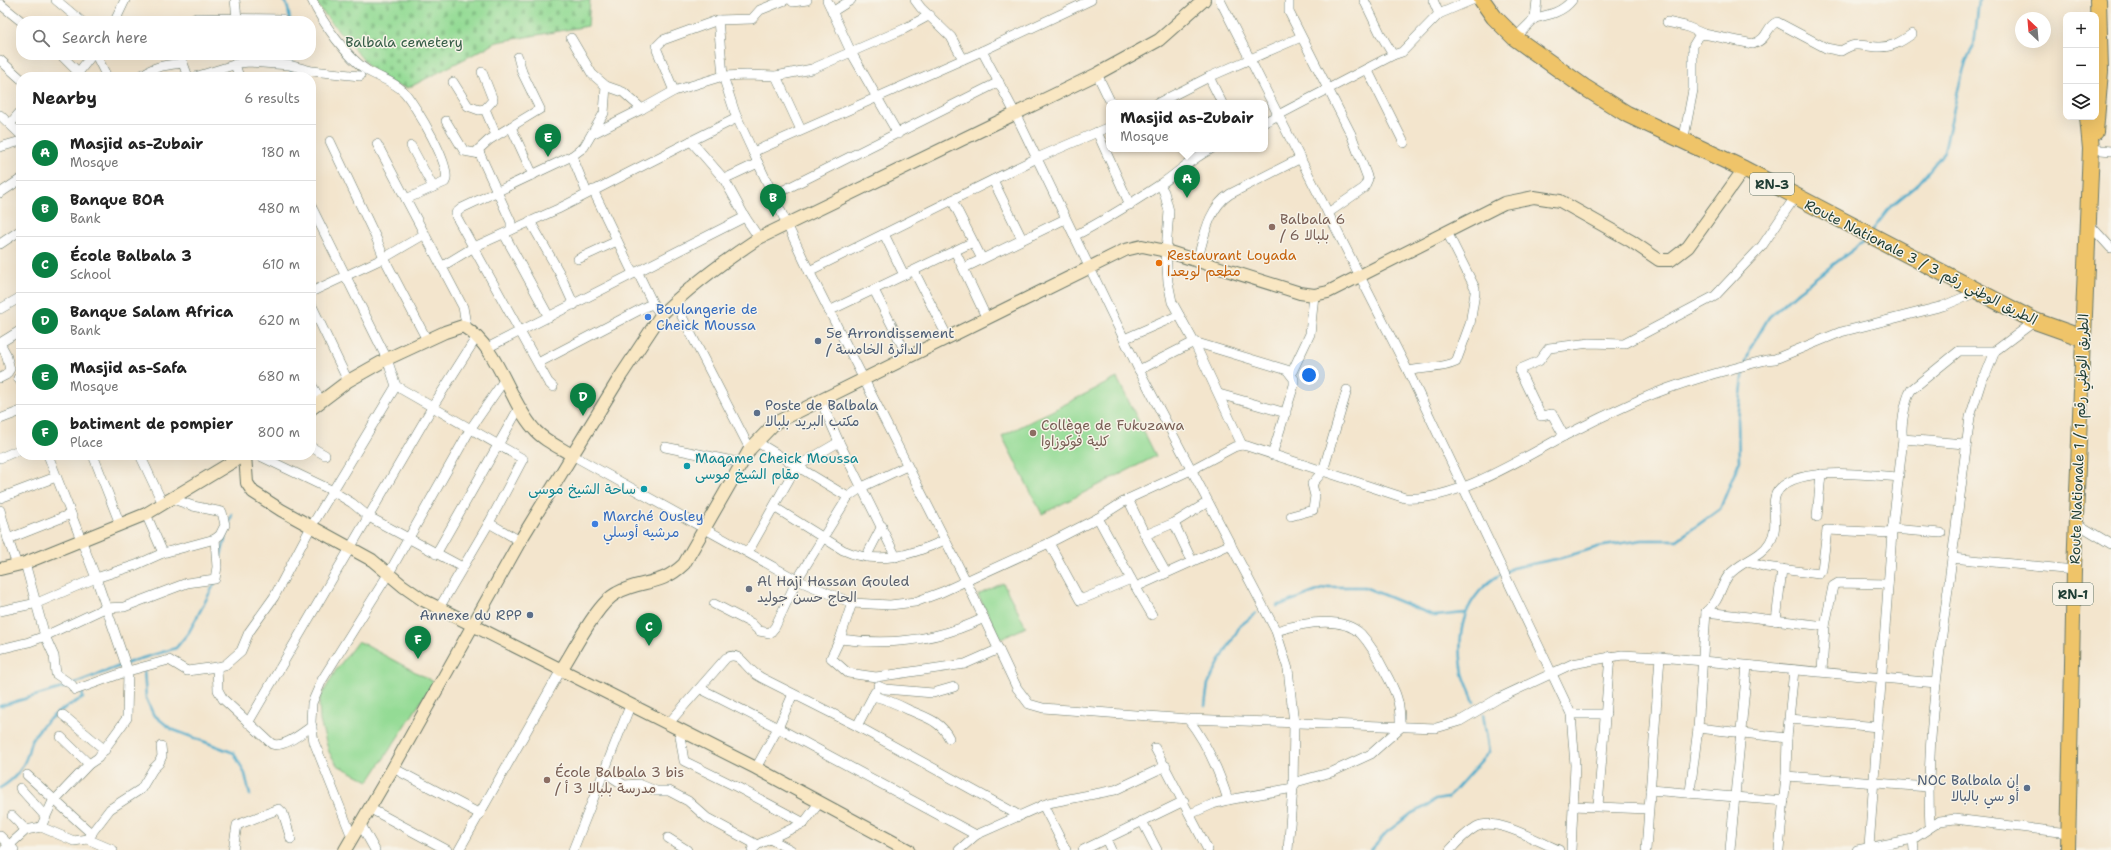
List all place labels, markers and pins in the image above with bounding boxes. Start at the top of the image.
pin: E [535,124,561,157]
pin: A [1174,165,1200,198]
pin: B [760,184,786,217]
place label: Balbala 6 / بلبالا 6 [1280,210,1345,244]
marker: Balbala 6 / بلبالا 6 [1267,222,1277,232]
place label: Restaurant Loyada مطعم لويعدا [1167,246,1297,282]
marker: Restaurant Loyada مطعم لويعدا [1154,258,1164,268]
place label: Boulangerie de Cheick Moussa [656,300,758,334]
marker: Boulangerie de Cheick Moussa [643,312,653,322]
place label: 5e Arrondissement / الدائرة الخامسة [826,324,954,358]
marker: 5e Arrondissement / الدائرة الخامسة [813,336,823,346]
pin: D [570,383,596,416]
place label: Poste de Balbala مكتب البريد بلبالا [765,396,879,430]
marker: Poste de Balbala مكتب البريد بلبالا [752,408,762,418]
place label: Collège de Fukuzawa كلية فوكوزاوا [1041,416,1184,450]
marker: Collège de Fukuzawa كلية فوكوزاوا [1028,428,1038,438]
place label: Maqame Cheick Moussa مقام الشيخ موسى [695,449,859,485]
marker: Maqame Cheick Moussa مقام الشيخ موسى [682,461,692,471]
place label: ساحة الشيخ موسى [528,480,636,499]
marker: ساحة الشيخ موسى [639,484,649,494]
place label: Marché Ousley مرشيه أوسلي [603,507,704,545]
marker: Marché Ousley مرشيه أوسلي [590,519,600,529]
place label: Al Haji Hassan Gouled الحاج حسن جوليد [757,572,910,607]
marker: Al Haji Hassan Gouled الحاج حسن جوليد [744,584,754,594]
place label: Annexe du RPP [419,606,522,624]
marker: Annexe du RPP [525,610,535,620]
pin: C [636,613,662,646]
pin: F [405,626,431,659]
place label: École Balbala 3 bis / مدرسة بلبالا 3 أ [555,763,684,797]
place label: NOC Balbala إن أو سي بالبالا [1917,771,2020,809]
marker: École Balbala 3 bis / مدرسة بلبالا 3 أ [542,775,552,785]
marker: NOC Balbala إن أو سي بالبالا [2022,783,2032,793]

